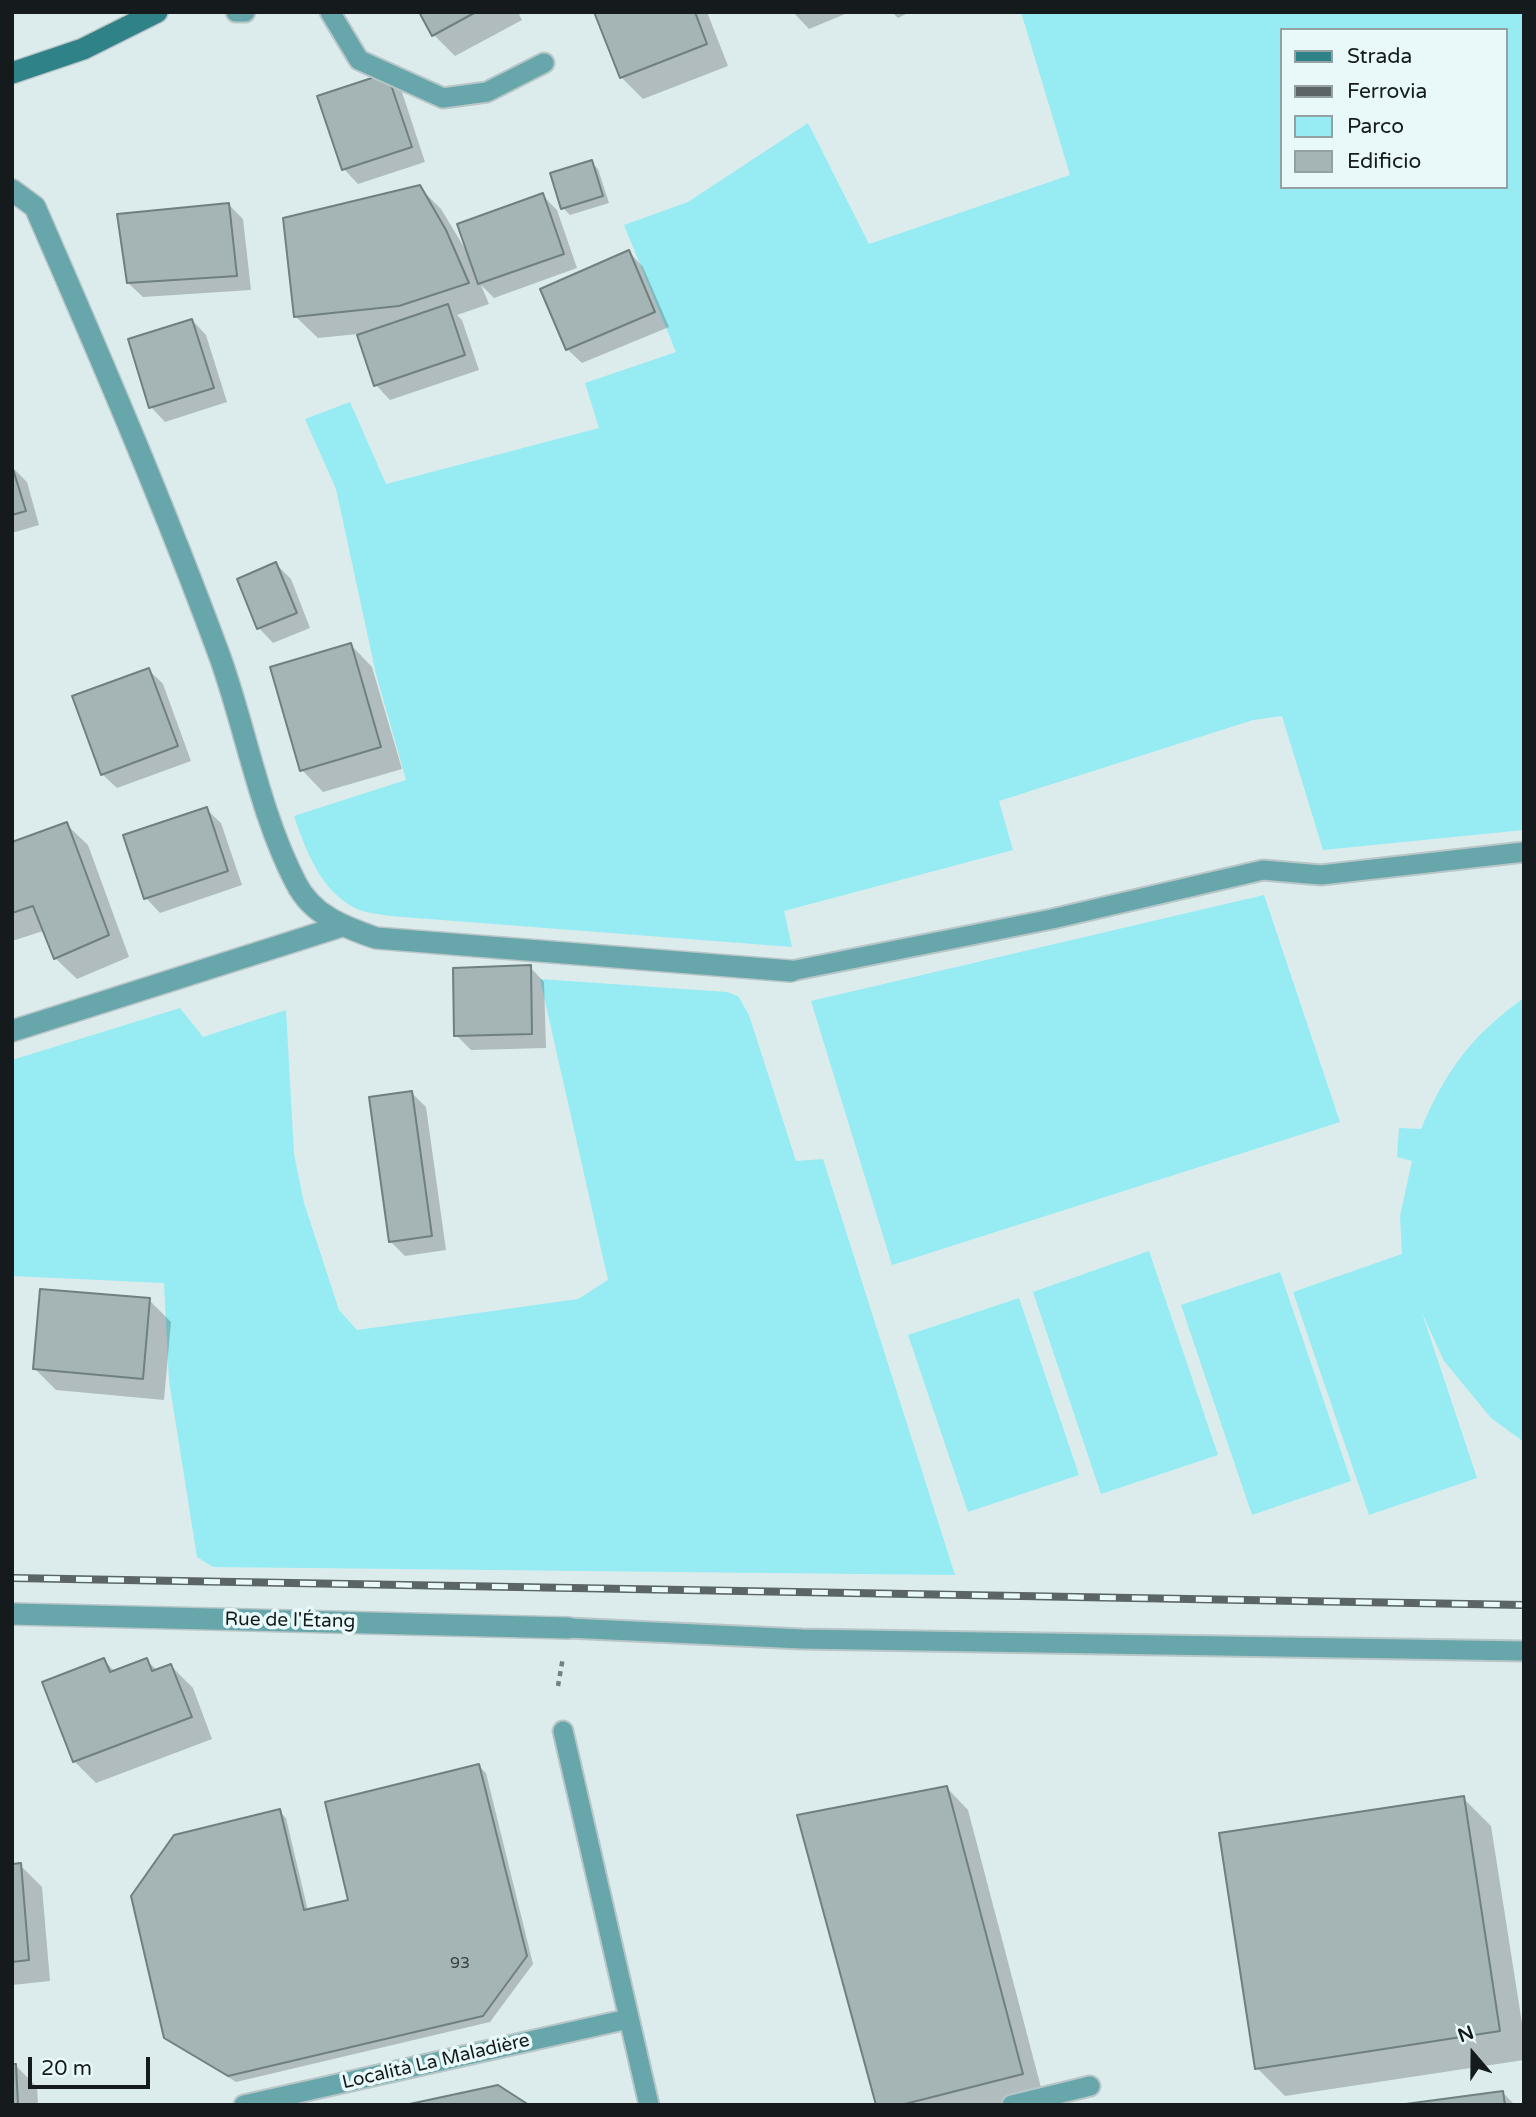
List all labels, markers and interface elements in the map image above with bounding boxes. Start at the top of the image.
legend [1280,28,1508,189]
text: Strada [1347,44,1412,69]
text: Ferrovia [1347,79,1427,104]
text: Parco [1347,114,1404,139]
text: Edificio [1347,149,1421,174]
street label: Rue de l'Étang [224,1608,356,1634]
house number: 93 [450,1954,470,1974]
north arrow [1438,2019,1508,2089]
text: N [1455,2021,1477,2047]
street label: Località La Maladière [340,2029,532,2095]
scale bar [32,2044,154,2088]
text: 20 m [41,2056,92,2081]

